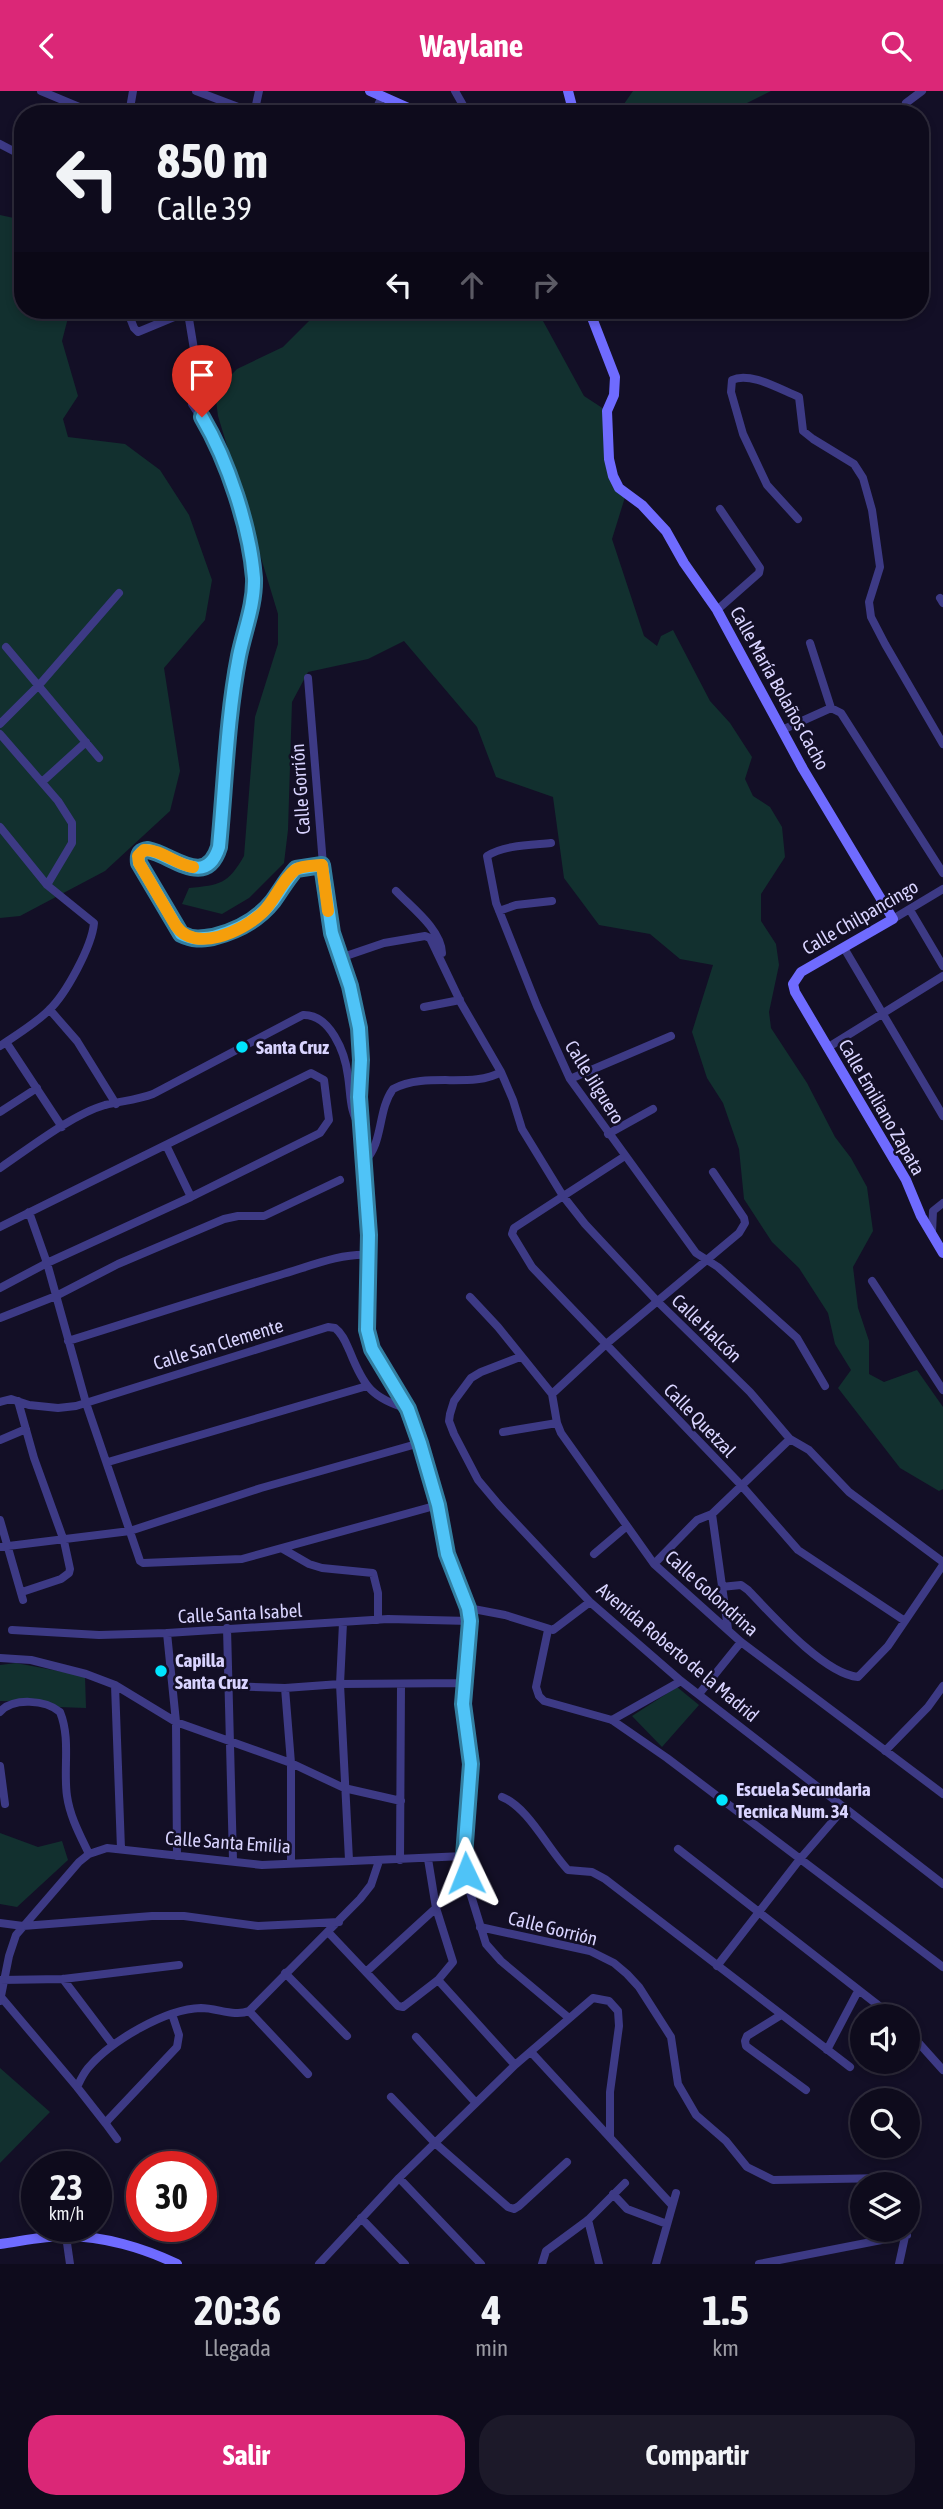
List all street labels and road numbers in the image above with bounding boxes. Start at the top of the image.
street label: Calle María Bolaños Cacho [726,603,834,774]
street label: Calle Gorrión [286,743,314,835]
street label: Calle Chilpancingo [798,875,922,959]
street label: Calle Emiliano Zapata [834,1035,930,1179]
street label: Calle Jilguero [561,1036,629,1128]
street label: Calle Halcón [668,1289,746,1367]
street label: Calle San Clemente [150,1314,286,1374]
street label: Calle Quetzal [660,1379,740,1461]
street label: Calle Golondrina [661,1546,763,1640]
street label: Avenida Roberto de la Madrid [593,1578,763,1726]
street label: Calle Santa Isabel [177,1599,303,1627]
street label: Calle Santa Emilia [164,1827,292,1857]
street label: Calle Gorrión [506,1906,600,1950]

